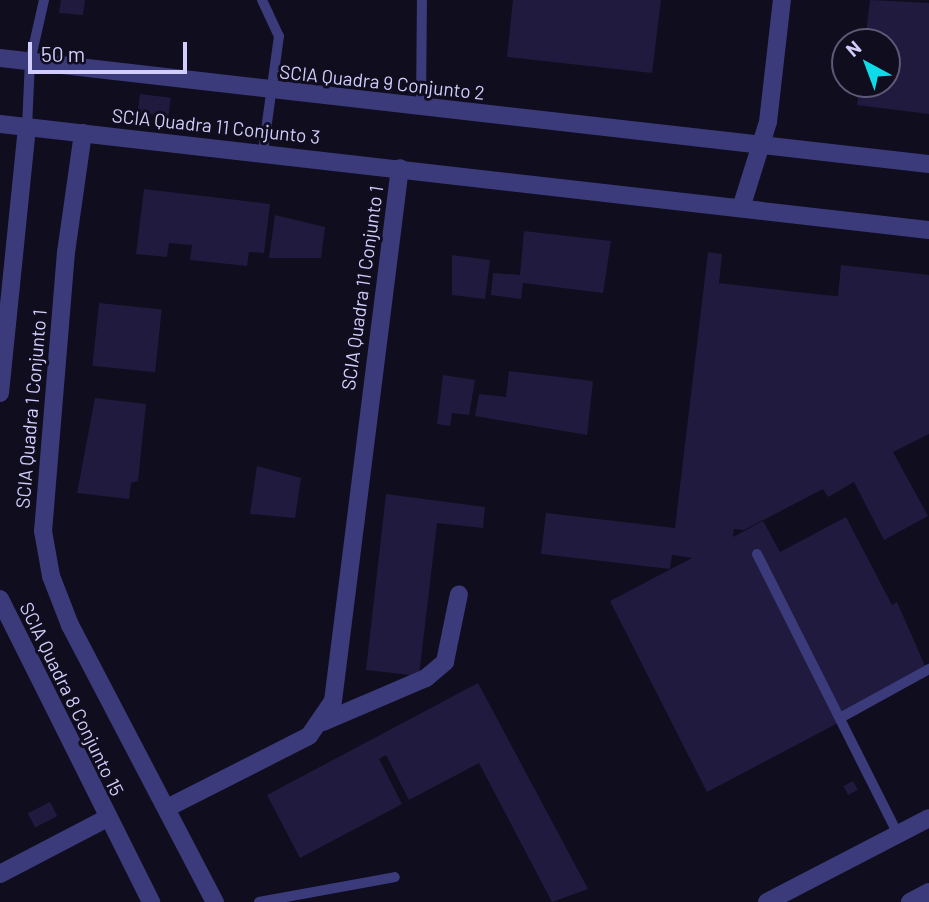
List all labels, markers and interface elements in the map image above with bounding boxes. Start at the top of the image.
scale bar [32,28,191,72]
north arrow [831,28,901,98]
text: N [841,35,866,61]
text: 50 m [41,41,85,66]
street label: SCIA Quadra 9 Conjunto 2 [278,60,486,104]
street label: SCIA Quadra 11 Conjunto 3 [111,104,321,148]
street label: SCIA Quadra 11 Conjunto 1 [336,184,388,392]
street label: SCIA Quadra 1 Conjunto 1 [11,309,51,509]
street label: SCIA Quadra 8 Conjunto 15 [15,598,129,800]

